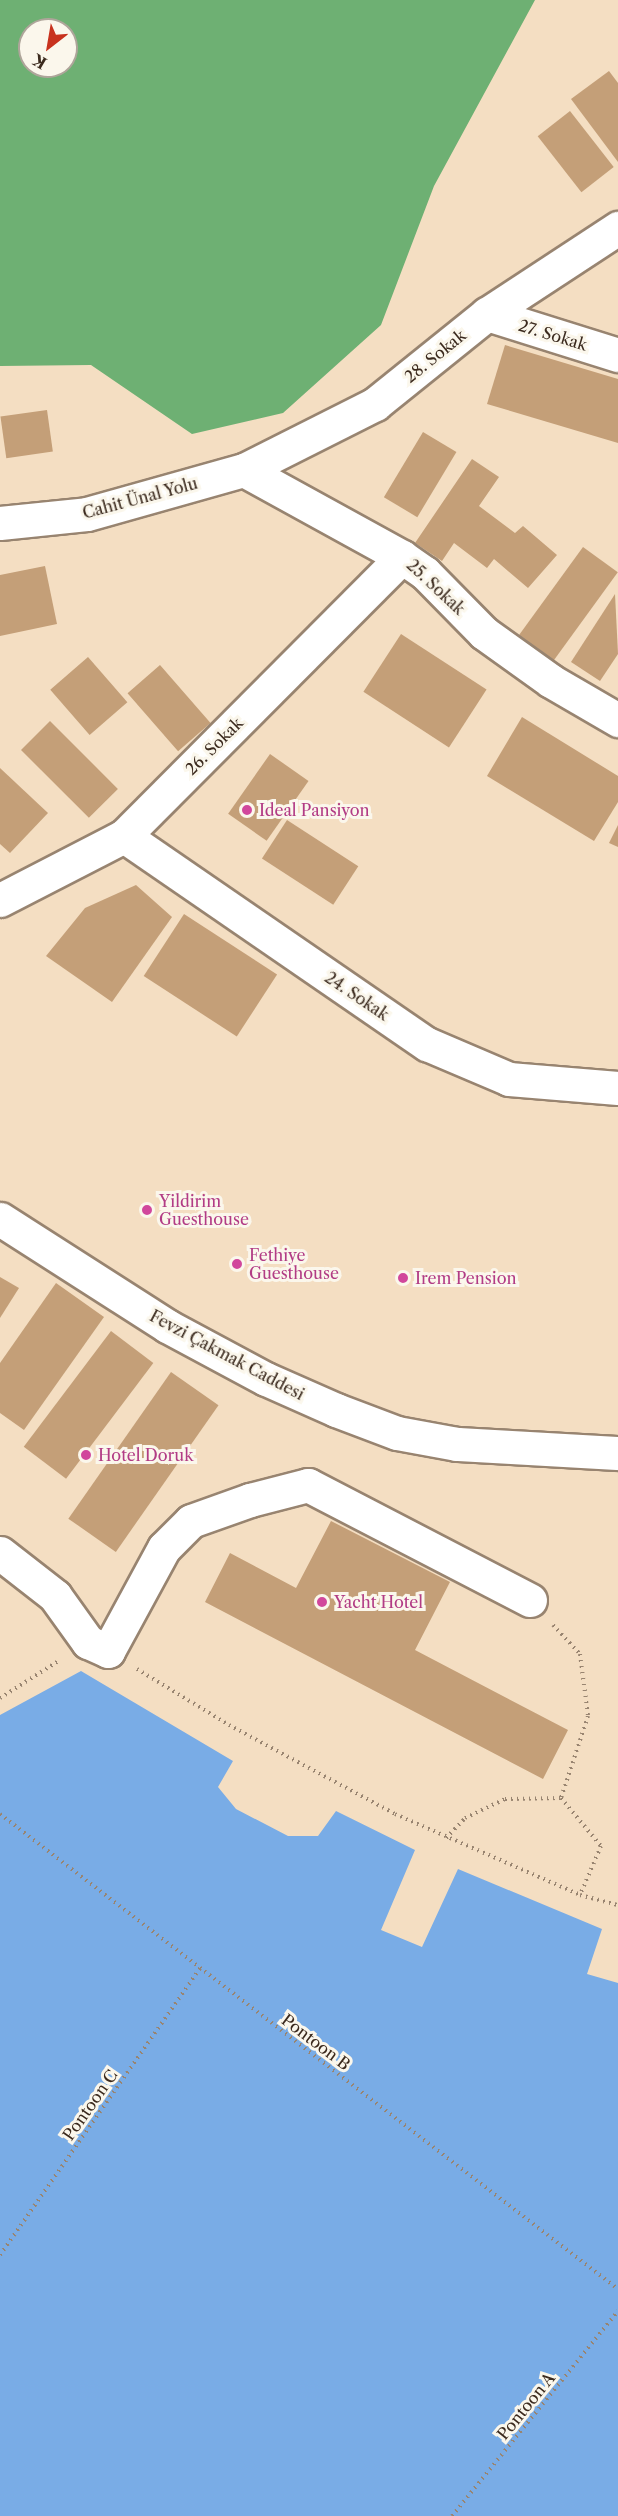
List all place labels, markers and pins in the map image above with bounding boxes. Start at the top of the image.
place label: Ideal Pansiyon [259,800,370,820]
marker: Ideal Pansiyon [240,803,254,817]
place label: Yildirim Guesthouse [159,1191,249,1229]
marker: Yildirim Guesthouse [140,1203,154,1217]
place label: Fethiye Guesthouse [249,1245,339,1283]
marker: Fethiye Guesthouse [230,1257,244,1271]
place label: Irem Pension [415,1268,516,1288]
marker: Irem Pension [396,1271,410,1285]
place label: Hotel Doruk [98,1445,193,1465]
marker: Hotel Doruk [79,1448,93,1462]
place label: Yacht Hotel [334,1592,423,1612]
marker: Yacht Hotel [315,1595,329,1609]

